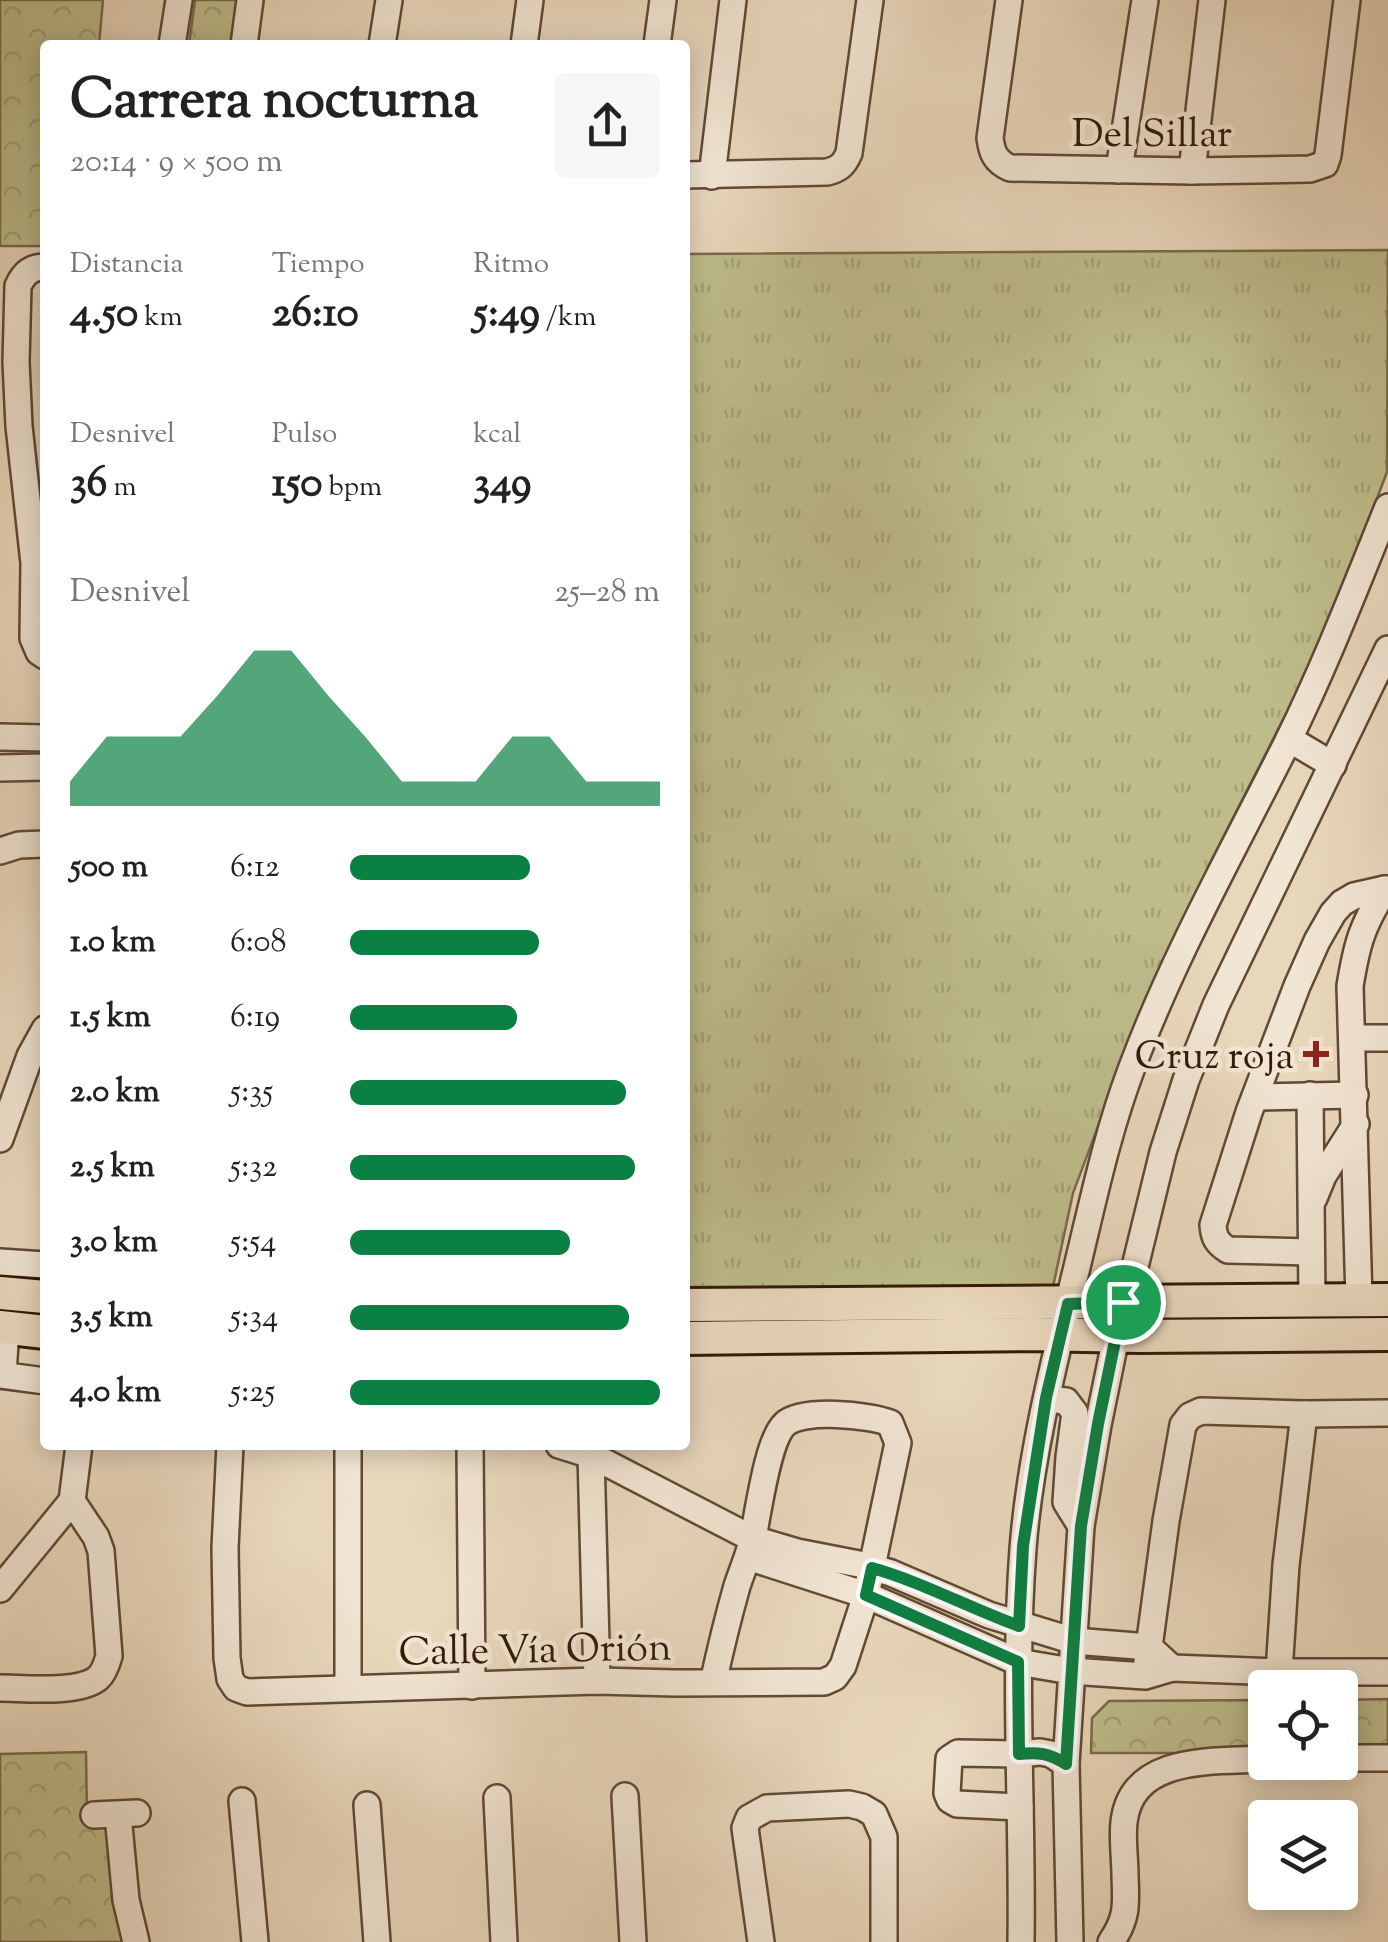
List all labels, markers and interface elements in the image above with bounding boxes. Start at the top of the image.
text: Carrera nocturna [70,63,478,142]
button: share [555,73,660,178]
street label: Del Sillar [1072,108,1232,165]
text: 20:14 · 9 × 500 m [70,140,283,186]
text: Distancia [70,245,183,285]
text: Tiempo [272,245,365,285]
text: Ritmo [473,245,549,285]
text: 4.50 [70,285,138,345]
text: 26:10 [272,285,359,345]
text: 5:49 [473,285,540,345]
text: km [138,298,183,338]
text: /km [540,298,596,338]
text: Desnivel [70,415,175,455]
text: Pulso [272,415,337,455]
text: kcal [473,415,521,455]
text: 36 [70,455,107,515]
text: 150 [272,455,323,515]
text: 349 [473,455,532,515]
text: m [107,468,137,508]
text: bpm [323,468,382,508]
text: Desnivel [70,570,190,616]
text: 25–28 m [554,570,660,616]
text: 500 m [70,845,148,891]
text: 6:12 [230,845,280,891]
text: 1.0 km [70,920,156,966]
text: 6:08 [230,920,287,966]
text: 1.5 km [70,995,151,1041]
text: 6:19 [230,995,280,1041]
place label: Cruz roja [1134,1030,1294,1087]
marker: Cruz roja [1303,1041,1329,1067]
text: 2.0 km [70,1070,160,1116]
text: 5:35 [230,1070,273,1116]
text: 2.5 km [70,1145,155,1191]
text: 5:32 [230,1145,277,1191]
text: 3.0 km [70,1220,158,1266]
text: 5:54 [230,1220,276,1266]
pin [1081,1260,1166,1345]
icon: arrive [1096,1275,1151,1330]
text: 3.5 km [70,1295,153,1341]
text: 5:34 [230,1295,278,1341]
text: 4.0 km [70,1370,161,1416]
text: 5:25 [230,1370,275,1416]
street label: Calle Vía Orión [398,1622,672,1683]
map controls [1248,1670,1358,1910]
button: locate [1248,1670,1358,1780]
button: layers [1248,1800,1358,1910]

